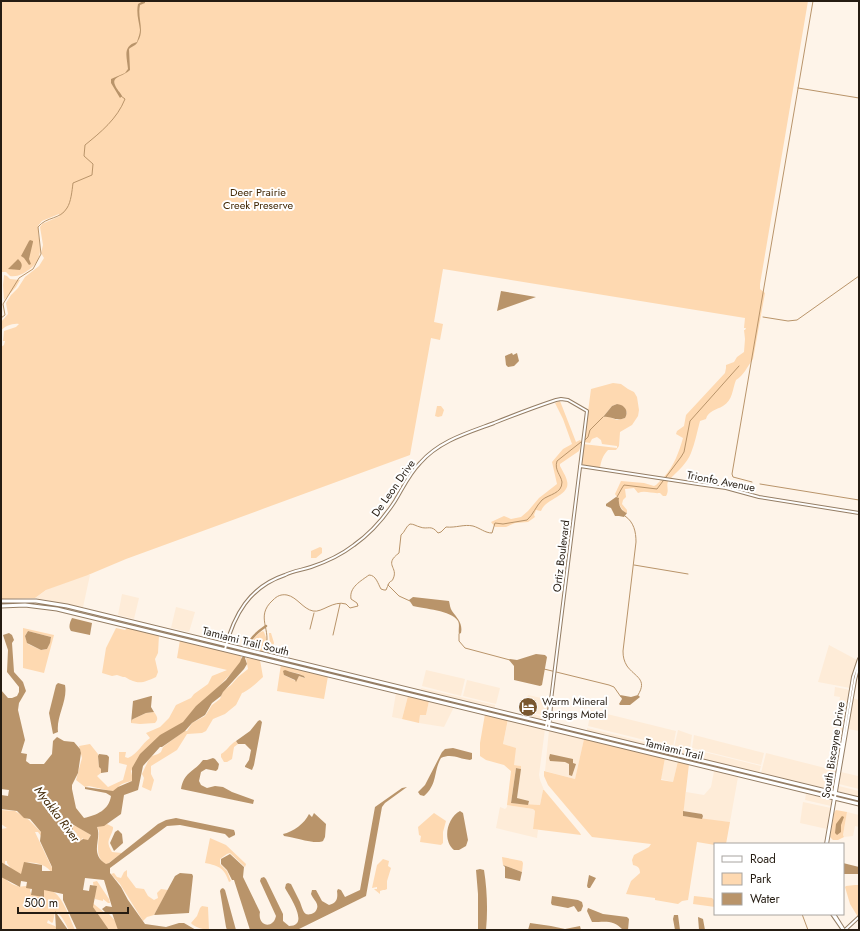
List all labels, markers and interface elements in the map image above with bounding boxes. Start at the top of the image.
park label: Deer Prairie Creek Preserve [223,184,293,213]
street label: De Leon Drive [367,456,419,520]
street label: Trionfo Avenue [685,467,757,496]
street label: Ortiz Boulevard [549,519,573,593]
street label: Tamiami Trail South [201,622,291,660]
place label: Warm Mineral Springs Motel [542,693,608,722]
hotel icon: Warm Mineral Springs Motel [517,696,539,718]
street label: South Biscayne Drive [817,700,849,799]
street label: Tamiami Trail [643,734,705,764]
water label: Myakka River [30,782,85,847]
legend [714,843,844,915]
text: Road [750,850,776,868]
text: Park [750,870,772,888]
scale bar [18,889,128,915]
text: Water [750,890,781,908]
text: 500 m [24,894,58,912]

